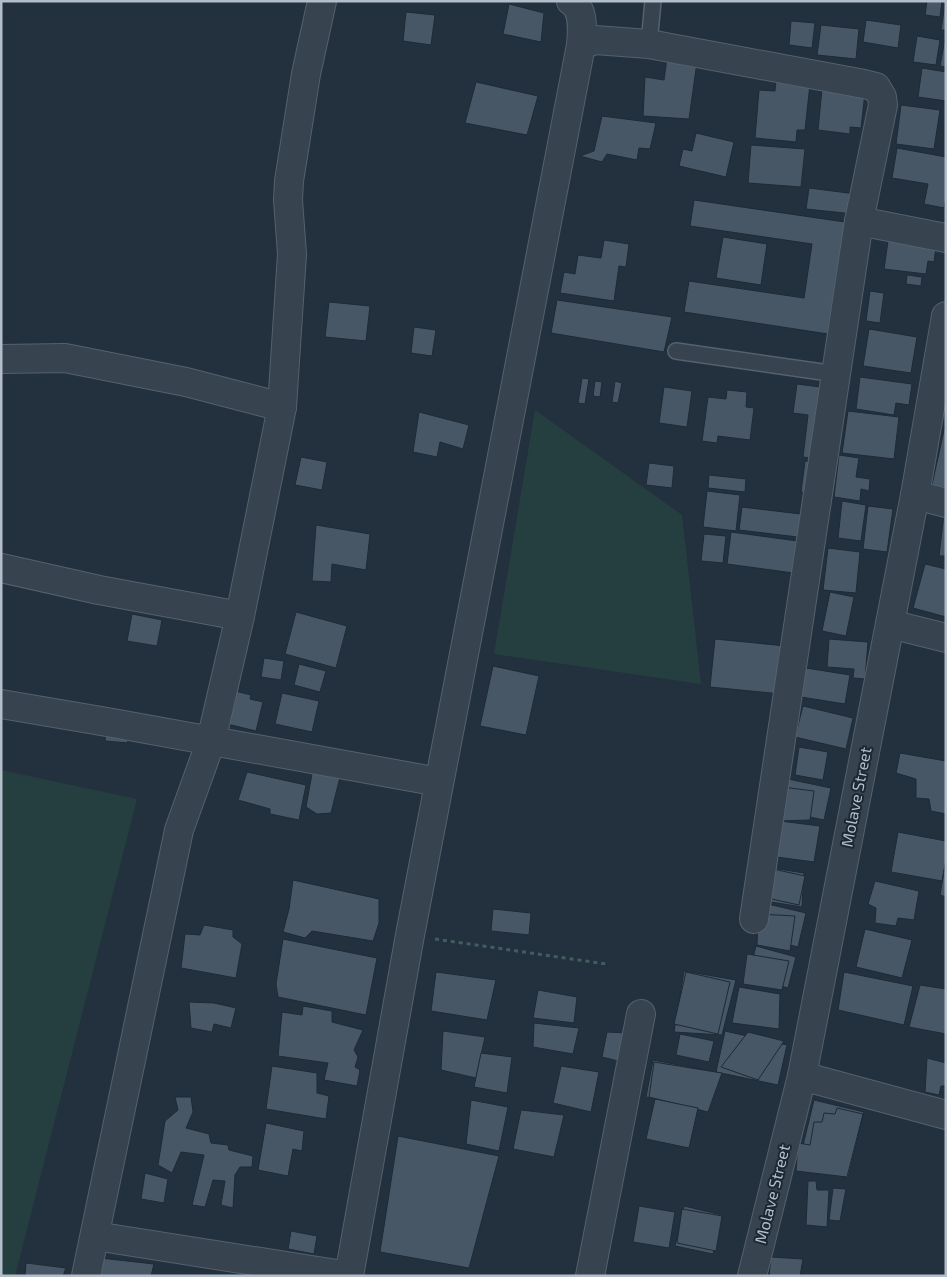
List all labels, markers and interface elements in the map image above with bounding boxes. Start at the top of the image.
street label: Molave Street [836,745,875,849]
street label: Molave Street [750,1142,793,1246]

